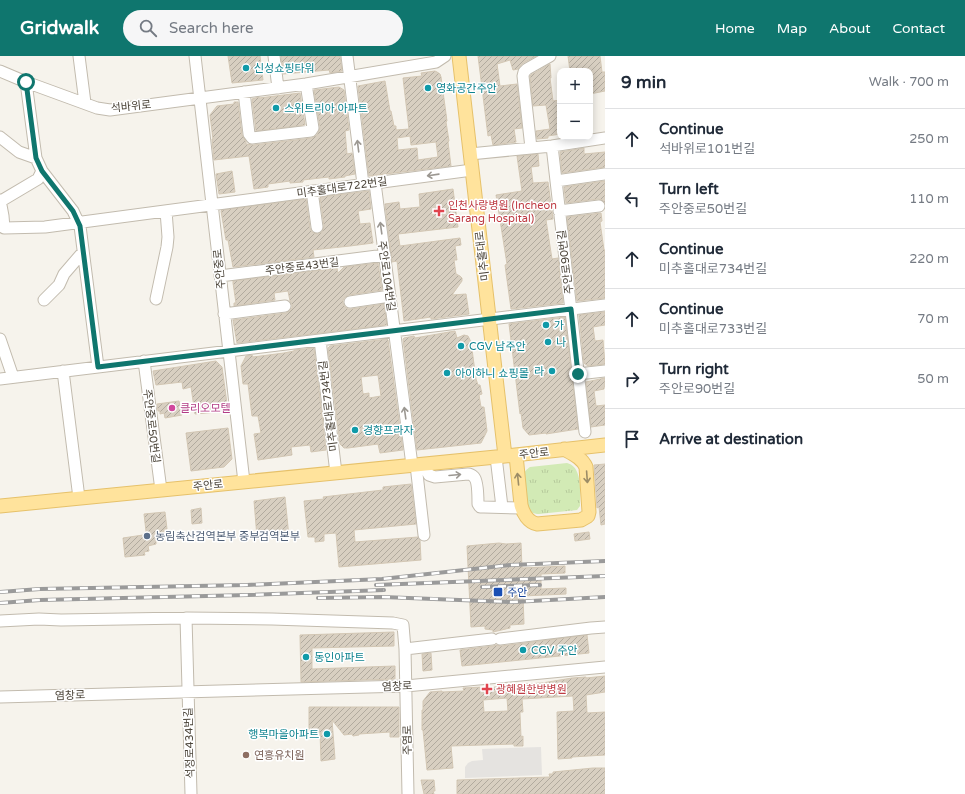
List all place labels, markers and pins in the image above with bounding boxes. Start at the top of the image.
place label: 신성쇼핑타워 [254,62,315,75]
marker: 신성쇼핑타워 [241,63,251,73]
place label: 영화공간주안 [436,82,497,95]
marker: 영화공간주안 [423,83,433,93]
place label: 스위트리아 아파트 [284,102,368,115]
marker: 스위트리아 아파트 [271,103,281,113]
place label: 인천사랑병원 (Incheon Sarang Hospital) [448,199,557,225]
marker: 인천사랑병원 (Incheon Sarang Hospital) [433,205,445,217]
place label: 가 [554,319,564,332]
marker: 가 [541,320,551,330]
place label: 나 [556,336,566,349]
marker: 나 [543,337,553,347]
place label: CGV 남주안 [469,340,526,353]
marker: CGV 남주안 [456,341,466,351]
place label: 라 [534,365,544,378]
marker: 라 [547,366,557,376]
place label: 아이하니 쇼핑몰 [455,367,529,380]
marker: 아이하니 쇼핑몰 [442,368,452,378]
place label: 클리오모텔 [180,402,231,415]
marker: 클리오모텔 [167,403,177,413]
place label: 경향프라자 [363,424,414,437]
marker: 경향프라자 [350,425,360,435]
place label: 농림축산검역본부 중부검역본부 [155,530,300,543]
marker: 농림축산검역본부 중부검역본부 [142,531,152,541]
marker: 주안 [492,586,504,598]
place label: 주안 [507,586,527,599]
place label: CGV 주안 [531,644,578,657]
marker: CGV 주안 [518,645,528,655]
place label: 동인아파트 [314,651,365,664]
marker: 동인아파트 [301,652,311,662]
marker: 광혜원한방병원 [481,683,493,695]
place label: 광혜원한방병원 [496,683,567,696]
place label: 행복마을아파트 [248,728,319,741]
marker: 행복마을아파트 [322,729,332,739]
place label: 연흥유치원 [254,749,305,762]
marker: 연흥유치원 [241,750,251,760]

